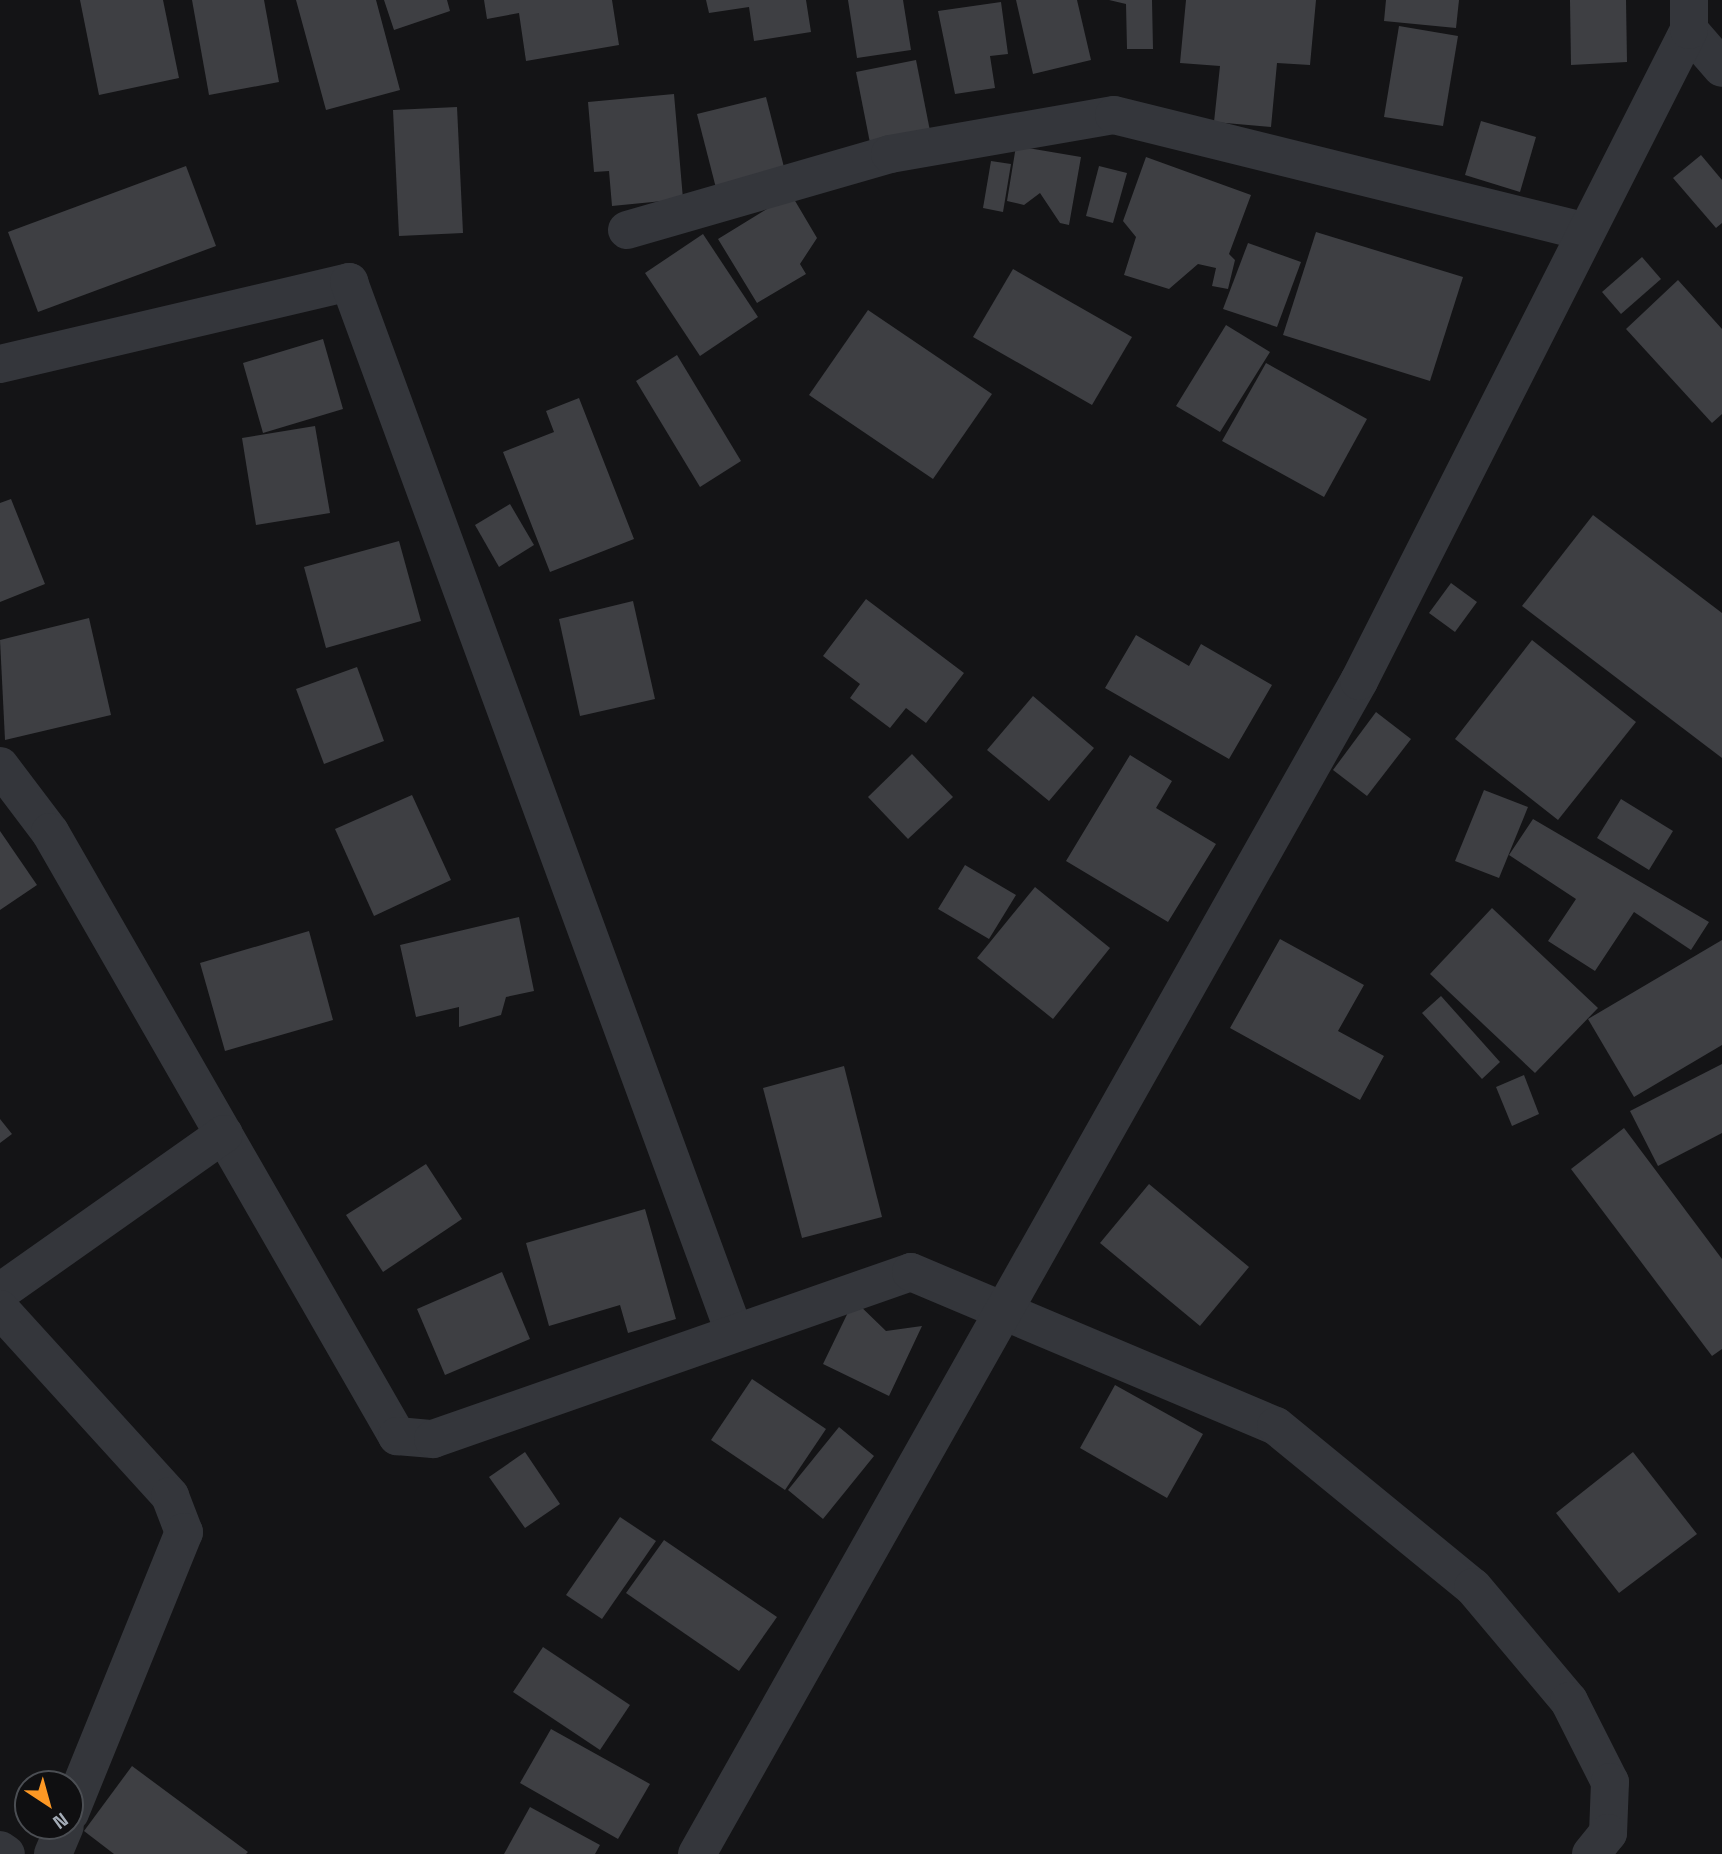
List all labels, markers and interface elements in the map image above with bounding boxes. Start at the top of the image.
north arrow [14,1770,84,1840]
text: N [48,1807,73,1835]

